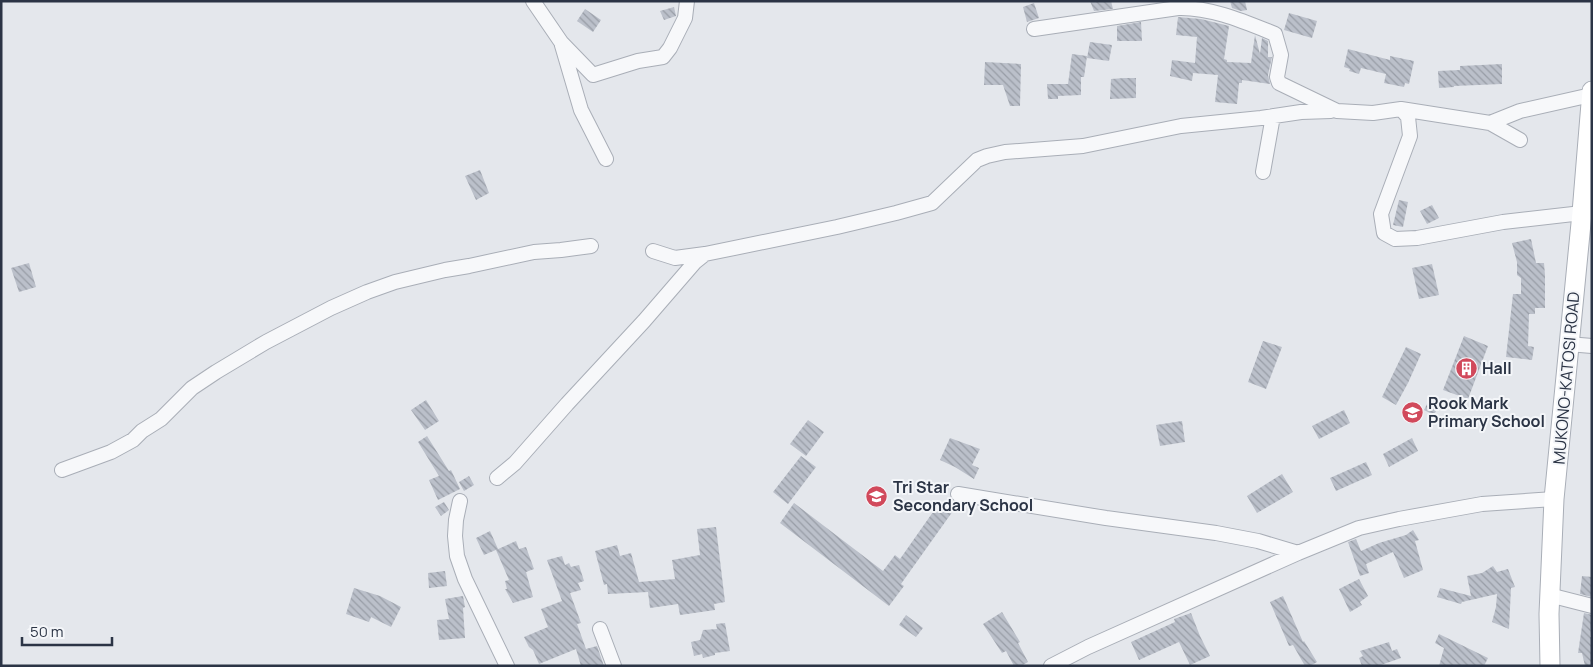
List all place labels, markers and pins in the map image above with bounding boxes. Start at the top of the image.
building icon: Hall [1454,356,1478,380]
place label: Hall [1482,357,1512,379]
place label: Rook Mark Primary School [1428,392,1545,432]
school or university icon: Rook Mark Primary School [1400,400,1424,424]
place label: Tri Star Secondary School [893,476,1033,516]
school or university icon: Tri Star Secondary School [865,484,889,508]

